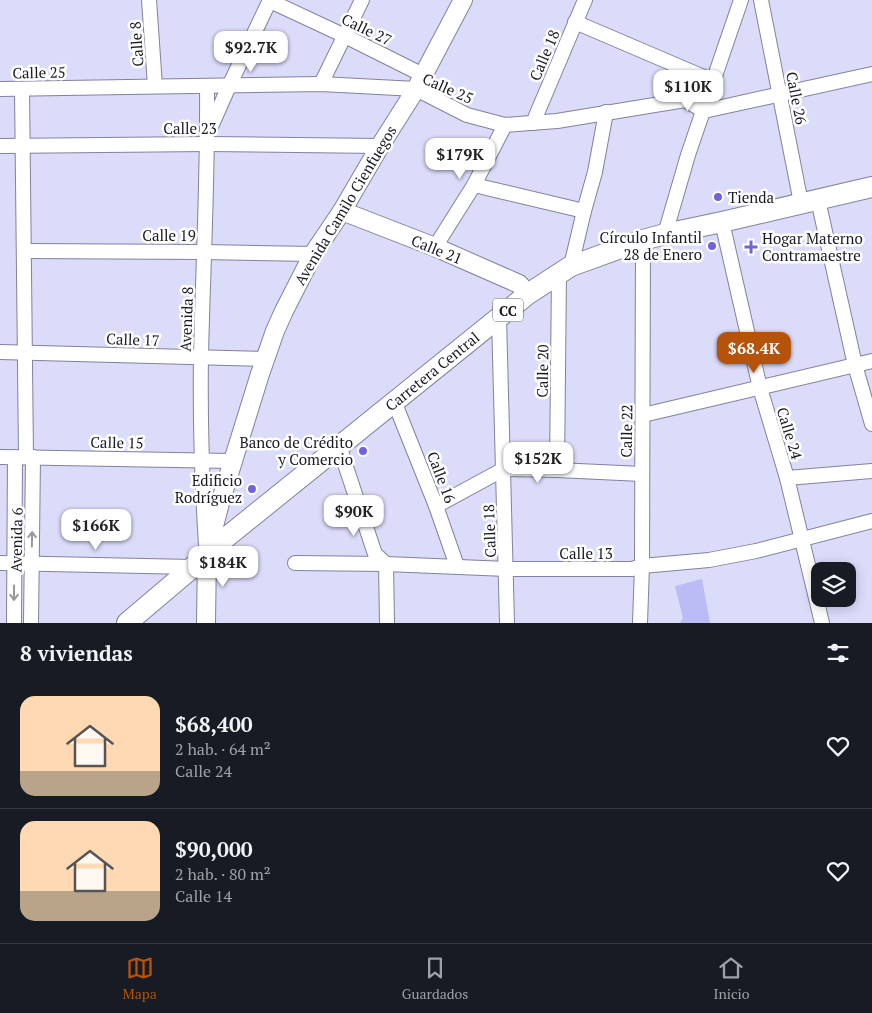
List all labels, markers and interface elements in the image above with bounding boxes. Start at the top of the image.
street label: Calle 27 [339,8,395,50]
street label: Calle 8 [124,21,148,67]
street label: Calle 18 [524,26,564,84]
pin: $92.7K [210,30,292,73]
text: $92.7K [225,36,277,58]
street label: Calle 25 [12,62,66,82]
street label: Calle 25 [420,68,476,108]
pin: $110K [653,70,723,112]
street label: Calle 26 [782,70,812,126]
text: $110K [664,75,712,97]
street label: Calle 23 [163,118,217,138]
street label: Avenida Camilo Cienfuegos [289,122,401,288]
pin: $179K [425,138,495,180]
text: $179K [436,143,484,165]
place label: Tienda [728,187,775,207]
marker: Tienda [712,191,724,203]
street label: Calle 19 [142,225,196,245]
place label: Círculo Infantil 28 de Enero [600,227,702,264]
place label: Hogar Materno Contramaestre [762,228,863,265]
street label: Calle 21 [408,230,466,268]
marker: Círculo Infantil 28 de Enero [706,240,718,252]
marker: Hogar Materno Contramaestre [744,240,758,254]
street label: Avenida 8 [175,286,197,352]
road number: CC [493,298,523,322]
street label: Carretera Central [381,327,483,415]
street label: Calle 17 [106,328,160,350]
pin: $68.4K [713,332,795,374]
text: $68.4K [728,337,780,359]
street label: Calle 20 [532,344,552,398]
street label: Calle 22 [616,404,636,458]
street label: Calle 24 [773,405,807,461]
street label: Calle 15 [90,432,144,452]
place label: Banco de Crédito y Comercio [239,432,353,469]
pin: $152K [503,442,573,484]
marker: Banco de Crédito y Comercio [357,445,369,457]
text: $152K [514,447,562,469]
street label: Calle 16 [423,448,461,506]
place label: Edificio Rodríguez [175,470,242,507]
marker: Edificio Rodríguez [246,483,258,495]
pin: $90K [324,494,384,537]
text: $90K [335,500,373,522]
street label: Calle 18 [478,504,500,558]
street label: Avenida 6 [5,507,27,573]
pin: $166K [61,508,131,551]
text: $166K [72,514,120,536]
one-way arrow [27,532,37,548]
street label: Calle 13 [559,543,613,563]
pin: $184K [188,546,258,588]
text: $184K [199,551,247,573]
map controls [811,562,856,607]
button: layers [811,562,856,607]
one-way arrow [9,584,19,601]
text: 8 viviendas [20,639,133,667]
icon: filters [824,639,852,667]
text: $68,400 [175,710,253,738]
icon: home [60,716,120,776]
icon: heart [824,732,852,760]
text: 2 hab. · 64 m² [175,738,271,760]
text: Calle 24 [175,760,232,782]
text: $90,000 [175,835,253,863]
icon: home [60,841,120,901]
icon: heart [824,857,852,885]
text: 2 hab. · 80 m² [175,863,271,885]
text: Calle 14 [175,885,232,907]
tab: Mapa [123,954,157,1003]
tab: Guardados [402,954,468,1003]
tab: Inicio [713,954,749,1003]

